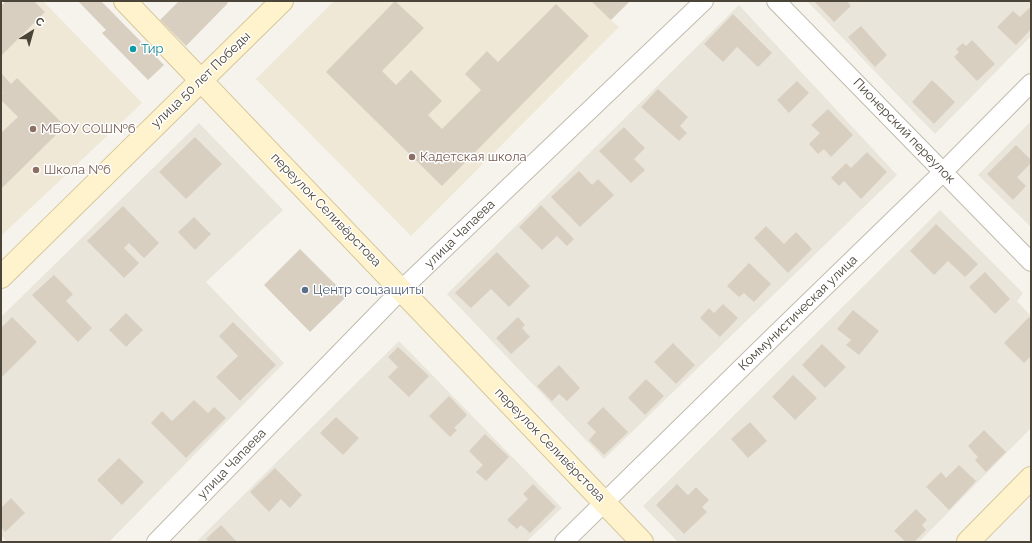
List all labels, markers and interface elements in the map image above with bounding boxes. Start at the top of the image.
north arrow [12,12,52,52]
text: С [33,15,46,29]
street label: улица 50 лет Победы [148,29,254,131]
place label: Тир [141,41,164,57]
marker: Тир [128,44,138,54]
street label: Пионерский переулок [850,75,958,187]
place label: МБОУ СОШ№6 [41,121,136,137]
marker: МБОУ СОШ№6 [28,124,38,134]
place label: Кадетская школа [420,149,527,165]
street label: переулок Селивёрстова [268,150,384,270]
marker: Кадетская школа [407,152,417,162]
place label: Школа №6 [44,162,111,178]
marker: Школа №6 [31,165,41,175]
street label: улица Чапаева [422,197,498,271]
street label: Коммунистическая улица [735,252,861,374]
place label: Центр соцзащиты [313,282,424,298]
marker: Центр соцзащиты [300,285,310,295]
street label: переулок Селивёрстова [492,385,608,505]
street label: улица Чапаева [195,426,269,502]

